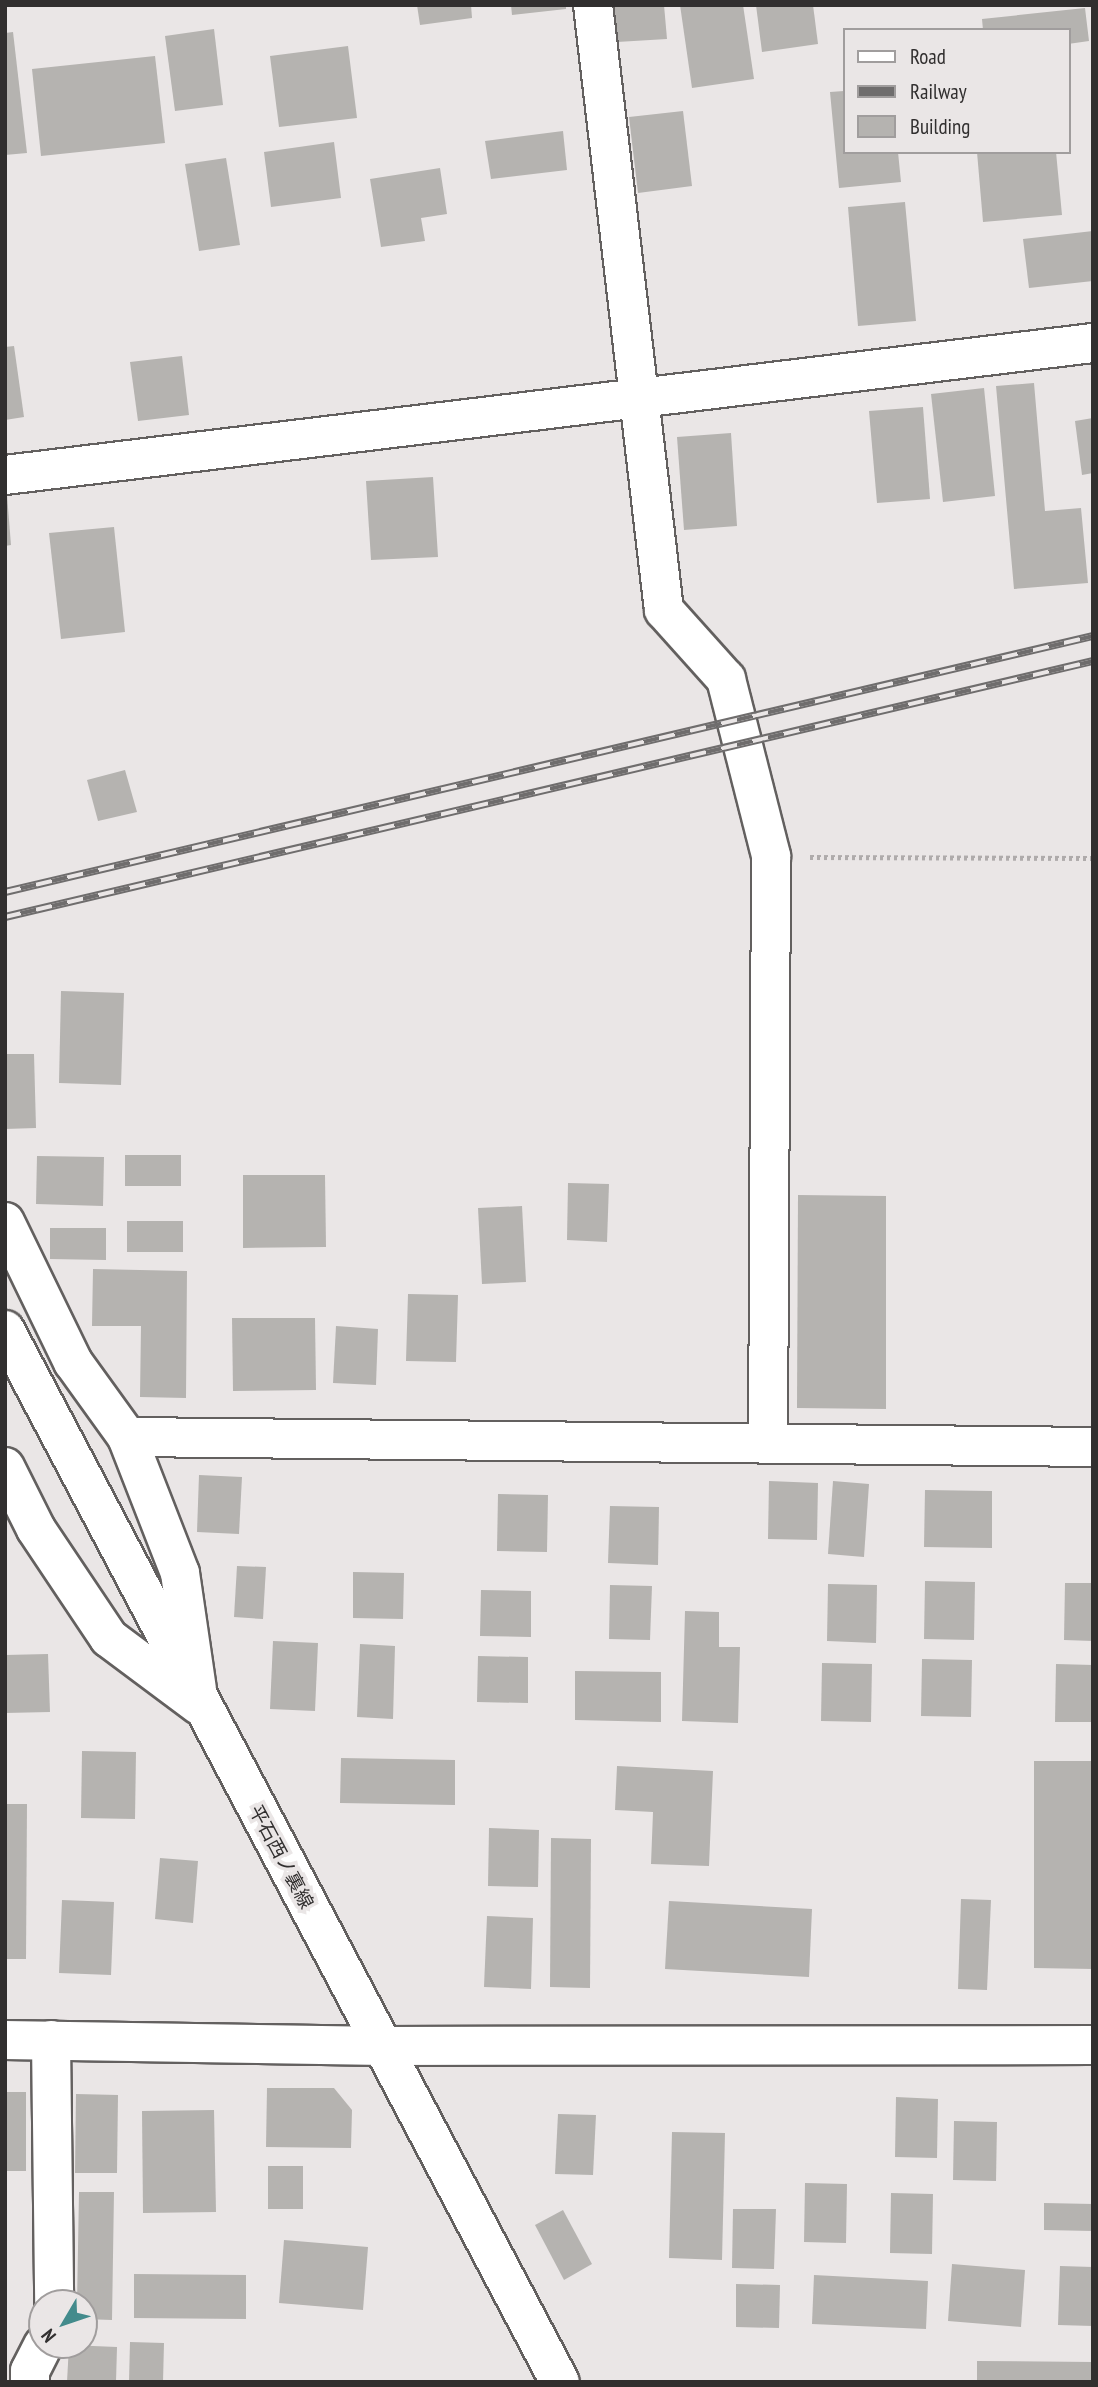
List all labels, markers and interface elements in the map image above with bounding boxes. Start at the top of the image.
legend [842,28,1070,154]
text: Road [910,43,946,70]
text: Railway [910,78,967,105]
text: Building [910,113,970,140]
street label: 平石西ノ裏線 [244,1801,318,1913]
north arrow [28,2289,98,2359]
text: N [36,2324,61,2348]

